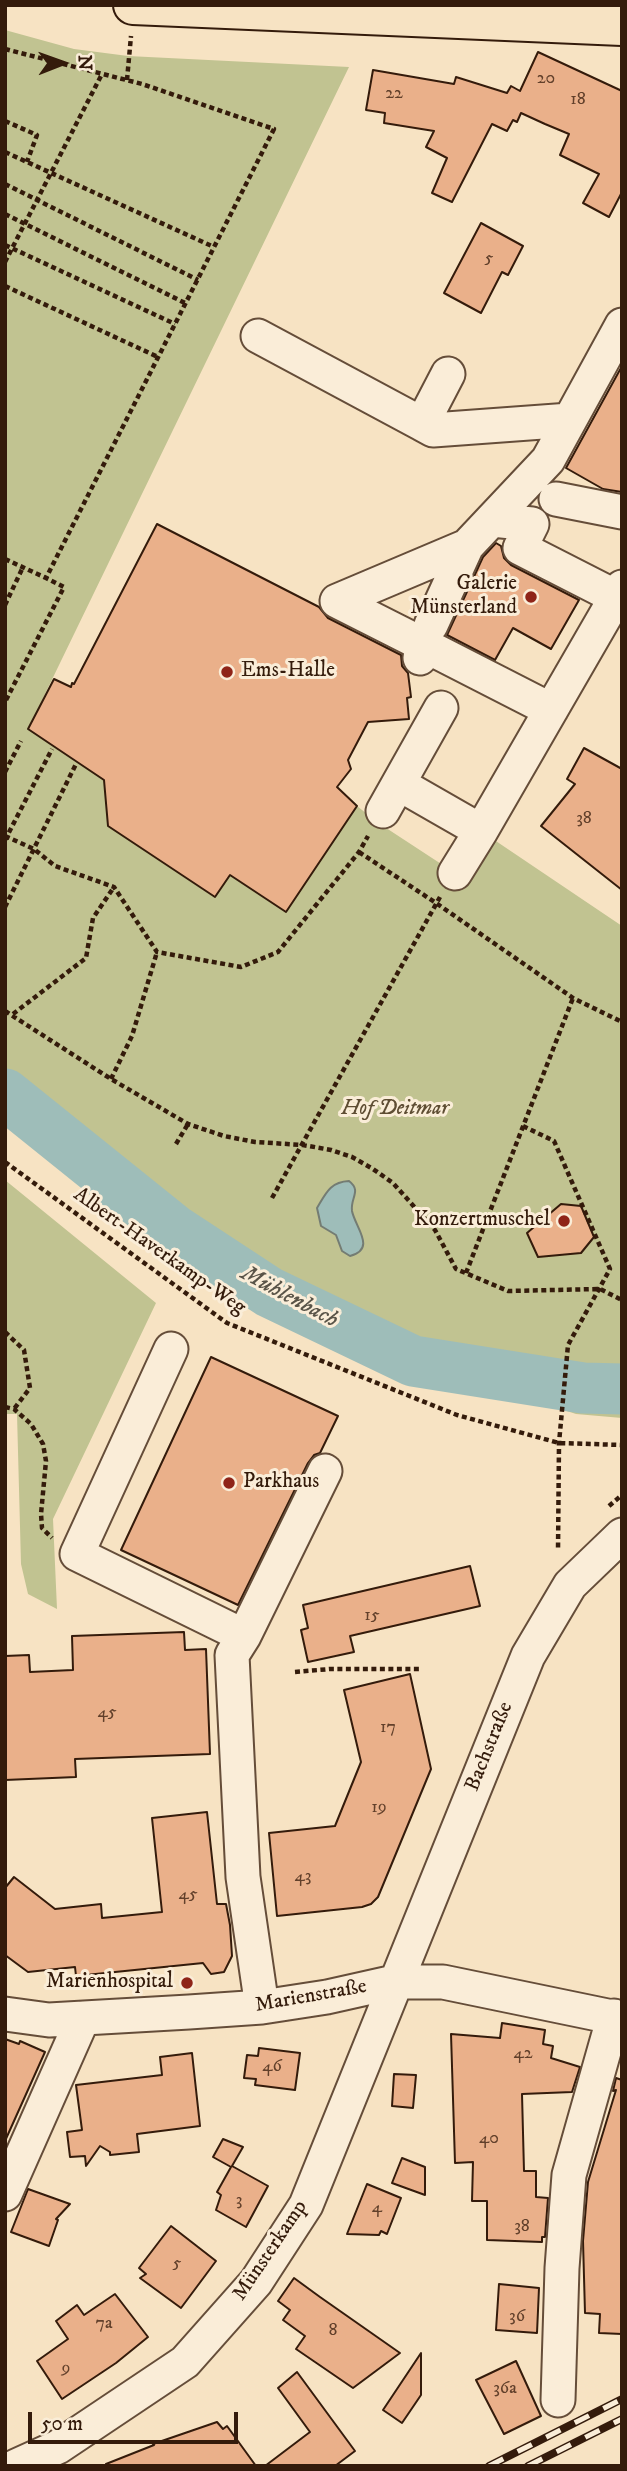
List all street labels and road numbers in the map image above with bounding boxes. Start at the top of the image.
street label: Albert-Haverkamp-Weg [68,1183,250,1321]
street label: Bachstraße [461,1699,519,1795]
street label: Marienstraße [253,1975,369,2019]
street label: Münsterkamp [228,2196,314,2306]

